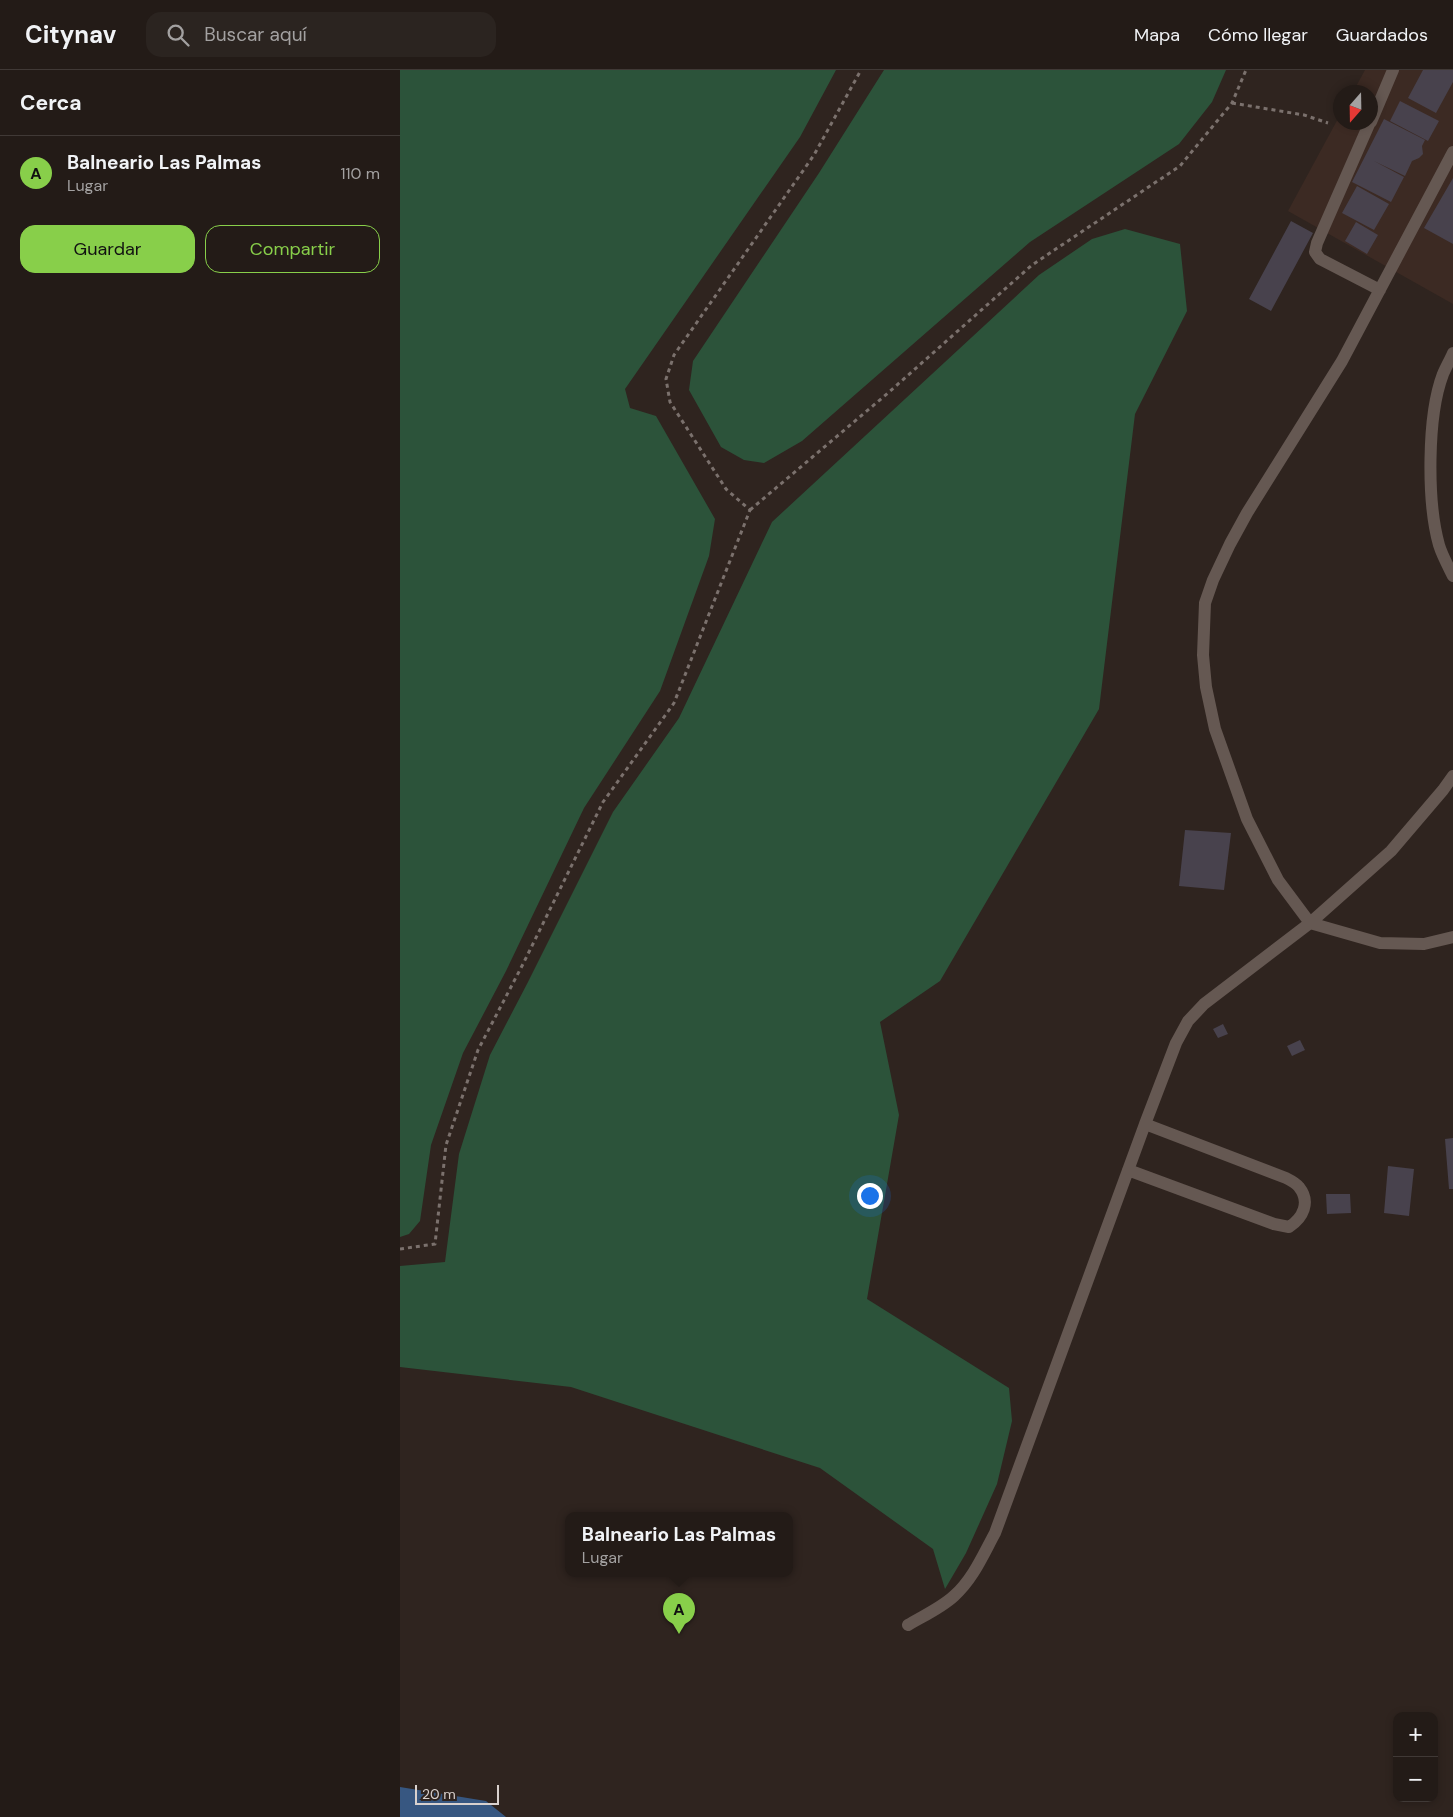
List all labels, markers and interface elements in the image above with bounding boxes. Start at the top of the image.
search box [146,12,496,57]
text: Citynav [25,19,116,50]
icon: search [164,21,192,49]
text: Buscar aquí [204,22,307,47]
text: Mapa [1134,23,1180,47]
text: Cómo llegar [1208,23,1308,47]
text: Guardados [1336,23,1428,47]
north arrow [1333,85,1378,130]
text: Cerca [20,89,82,117]
text: Balneario Las Palmas [67,150,261,175]
text: A [30,163,42,184]
text: 110 m [341,163,380,184]
text: Lugar [67,175,108,196]
button: Guardar [20,225,195,273]
button: Compartir [205,225,380,273]
your location [857,1183,883,1209]
popup [565,1512,793,1577]
text: Balneario Las Palmas [582,1522,776,1547]
text: Lugar [582,1547,623,1568]
pin: A [663,1593,695,1634]
map controls [1393,1712,1438,1802]
button: + [1393,1712,1438,1757]
button: − [1393,1757,1438,1802]
scale bar [415,1782,499,1805]
text: 20 m [422,1785,456,1803]

